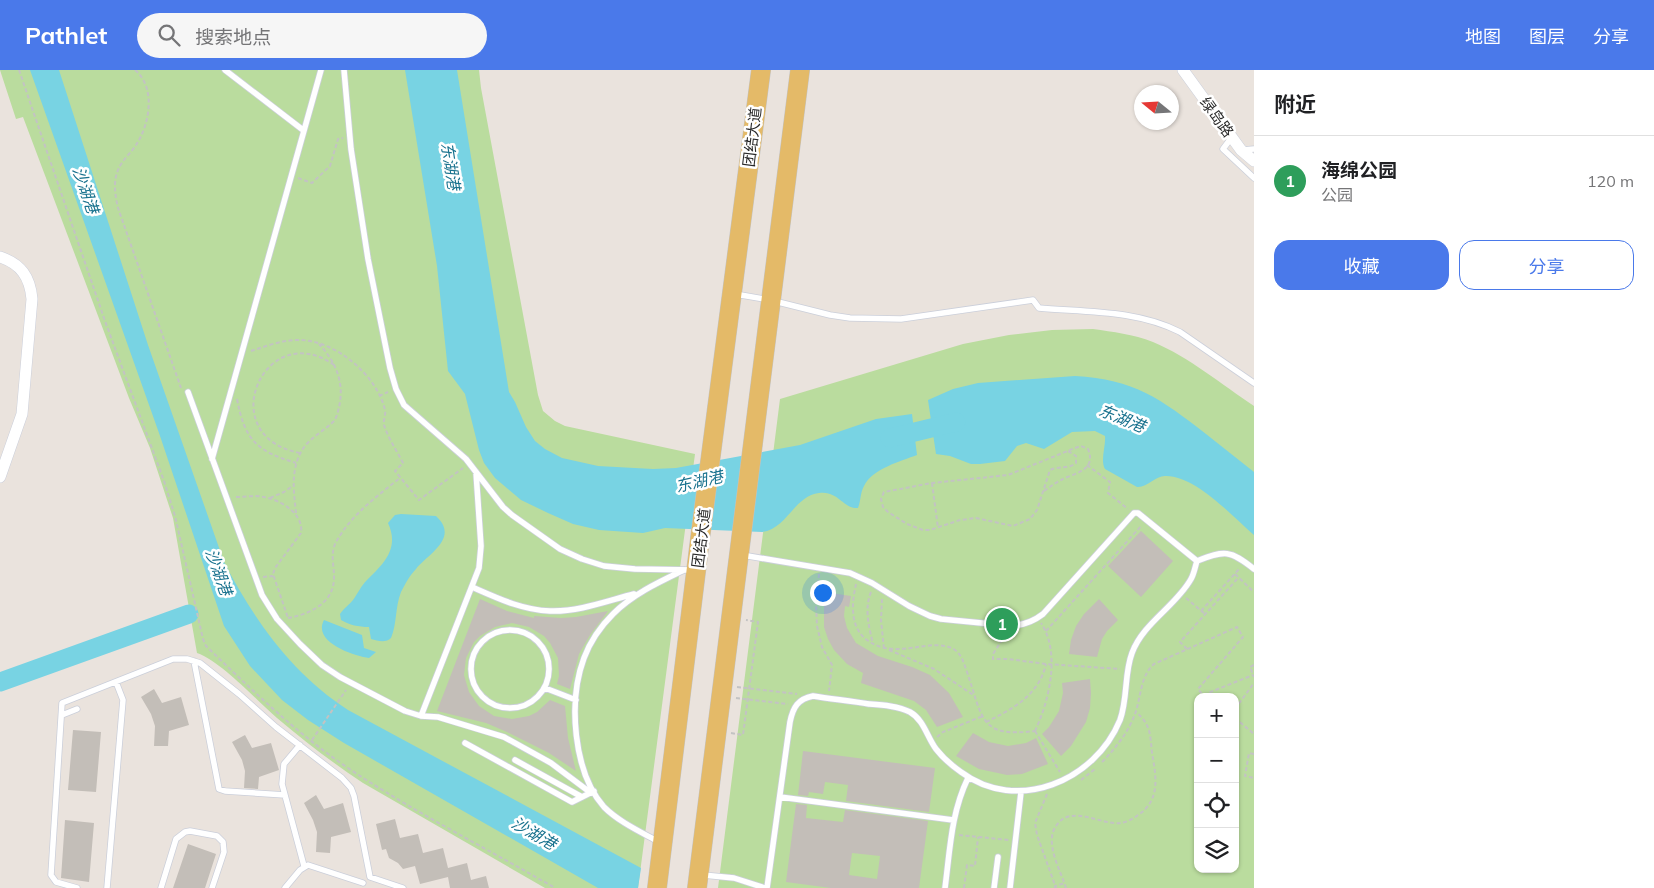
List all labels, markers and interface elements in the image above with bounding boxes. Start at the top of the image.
search box [137,13,487,58]
text: Pathlet [25,20,107,50]
icon: search [155,21,183,49]
text: 搜索地点 [195,25,271,49]
text: 地图 [1465,25,1501,48]
text: 图层 [1529,25,1565,48]
text: 分享 [1593,25,1629,48]
north arrow [1134,85,1179,130]
text: 附近 [1274,91,1316,117]
street label: 绿岛路 [1196,93,1238,141]
street label: 团结大道 [739,106,765,168]
water label: 东湖港 [437,141,465,193]
text: 海绵公园 [1321,158,1397,182]
water label: 沙湖港 [69,164,104,218]
text: 1 [1285,171,1295,191]
text: 120 m [1587,171,1634,191]
text: 公园 [1321,185,1353,205]
button: 收藏 [1274,240,1449,290]
button: 分享 [1459,240,1634,290]
water label: 东湖港 [1096,400,1150,437]
water label: 东湖港 [673,465,727,496]
street label: 团结大道 [688,507,714,569]
water label: 沙湖港 [201,546,237,600]
your location [810,580,836,606]
pin: 1 [986,605,1018,643]
map controls [1194,693,1239,873]
button: + [1194,693,1239,738]
button: − [1194,738,1239,783]
button: locate [1194,783,1239,828]
water label: 沙湖港 [508,812,562,855]
button: layers [1194,828,1239,873]

